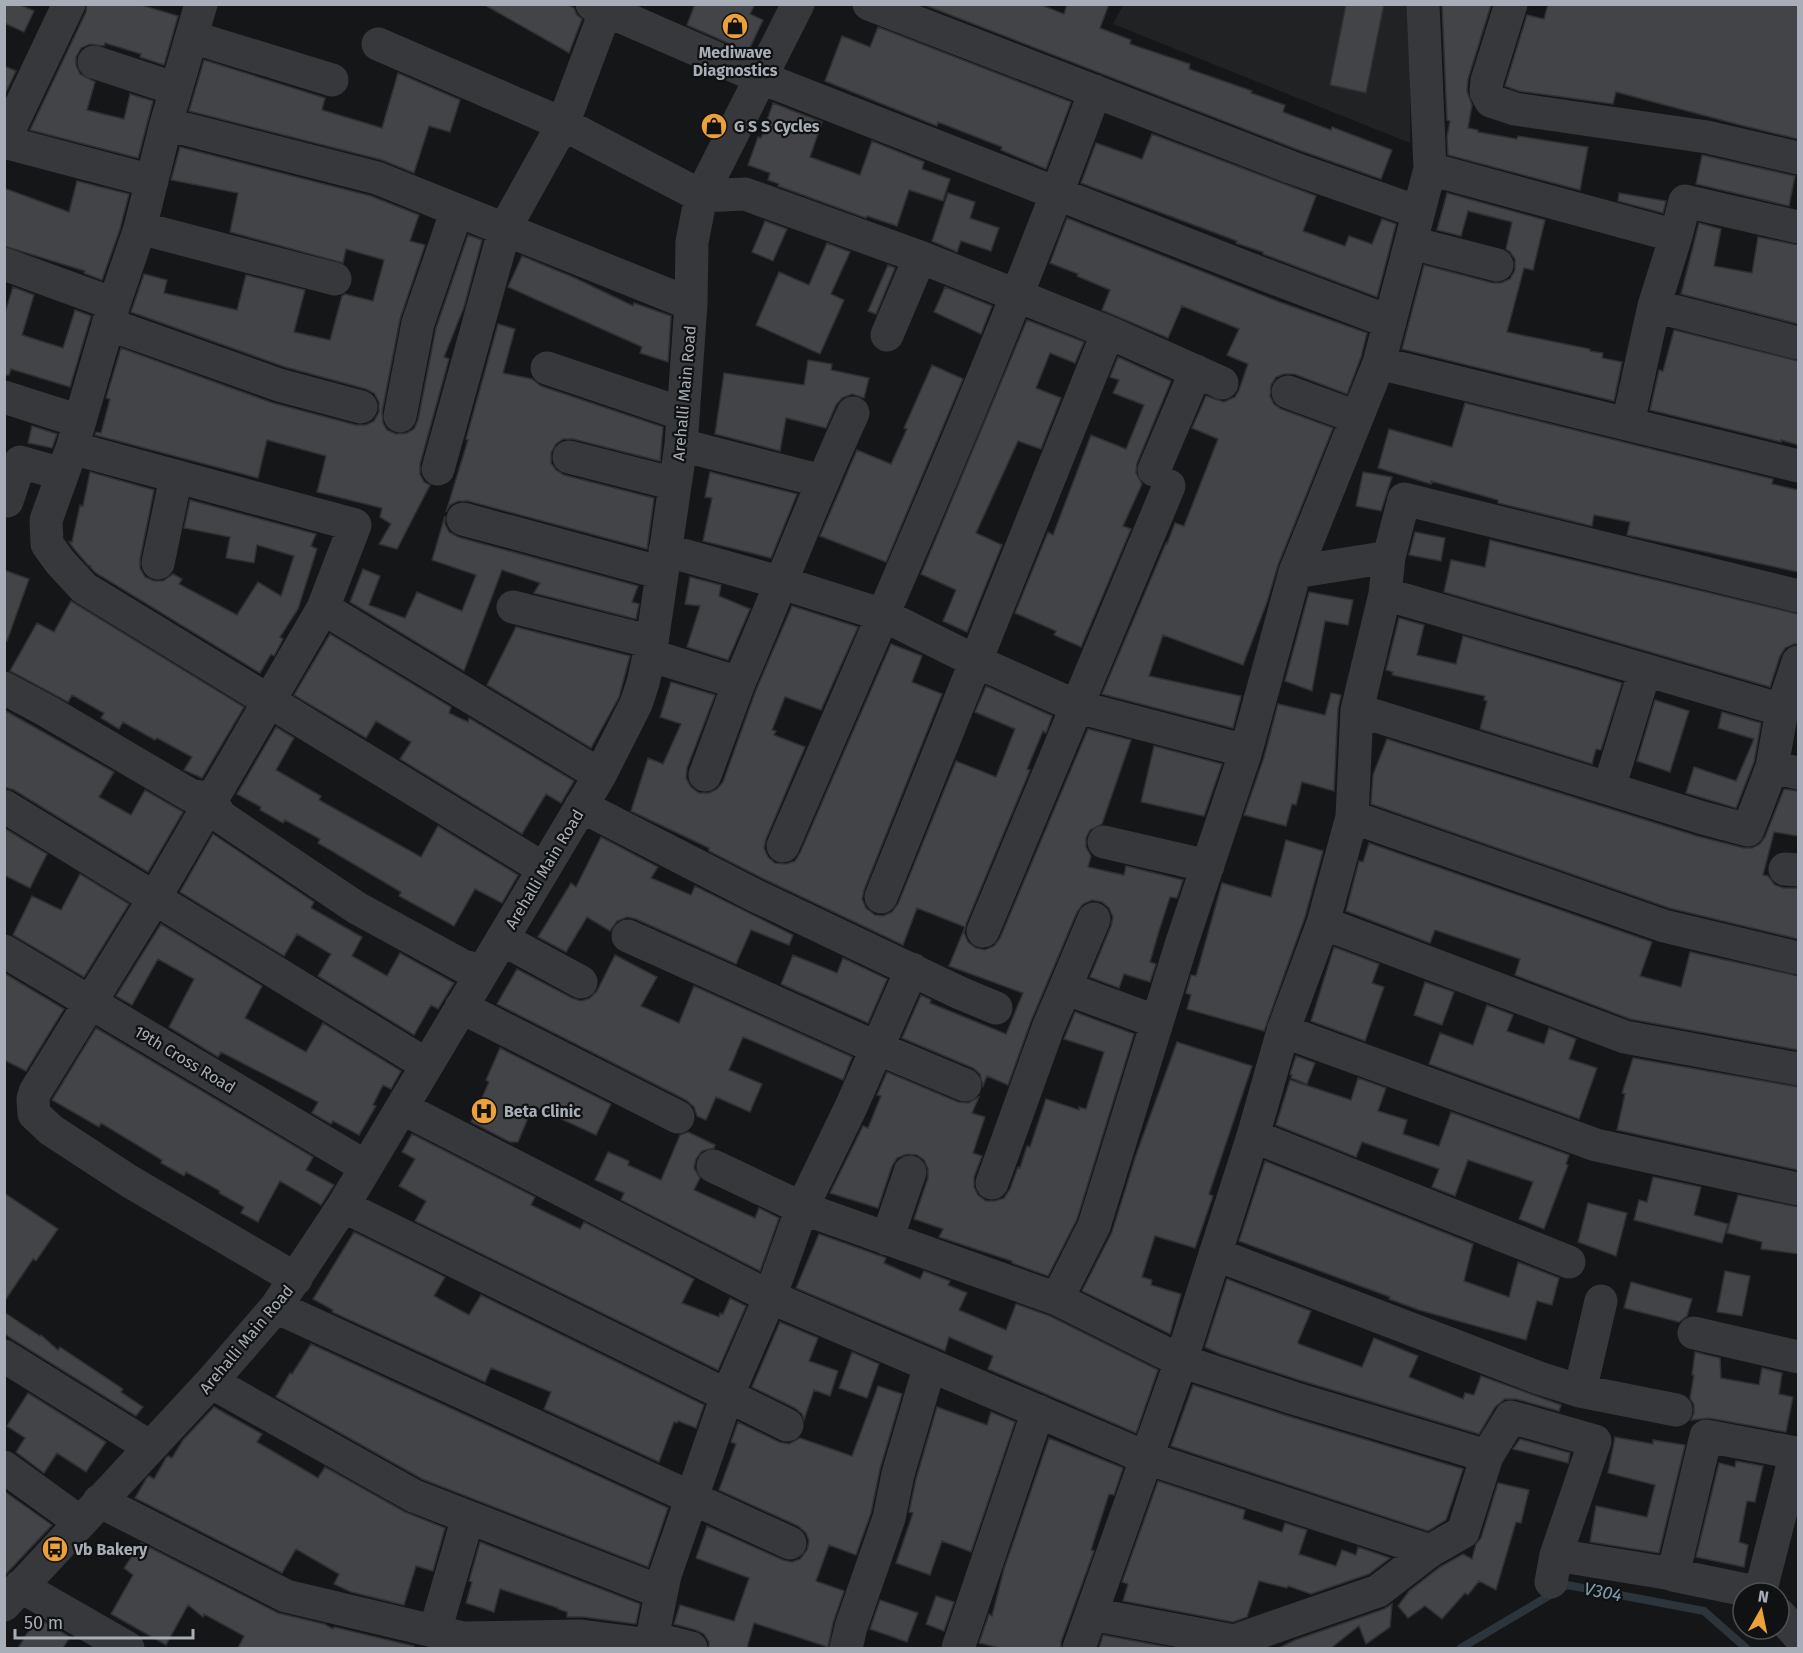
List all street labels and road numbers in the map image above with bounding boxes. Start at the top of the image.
street label: Arehalli Main Road [669,325,700,462]
street label: Arehalli Main Road [501,806,588,932]
street label: 19th Cross Road [131,1022,239,1097]
street label: Arehalli Main Road [195,1281,297,1397]

